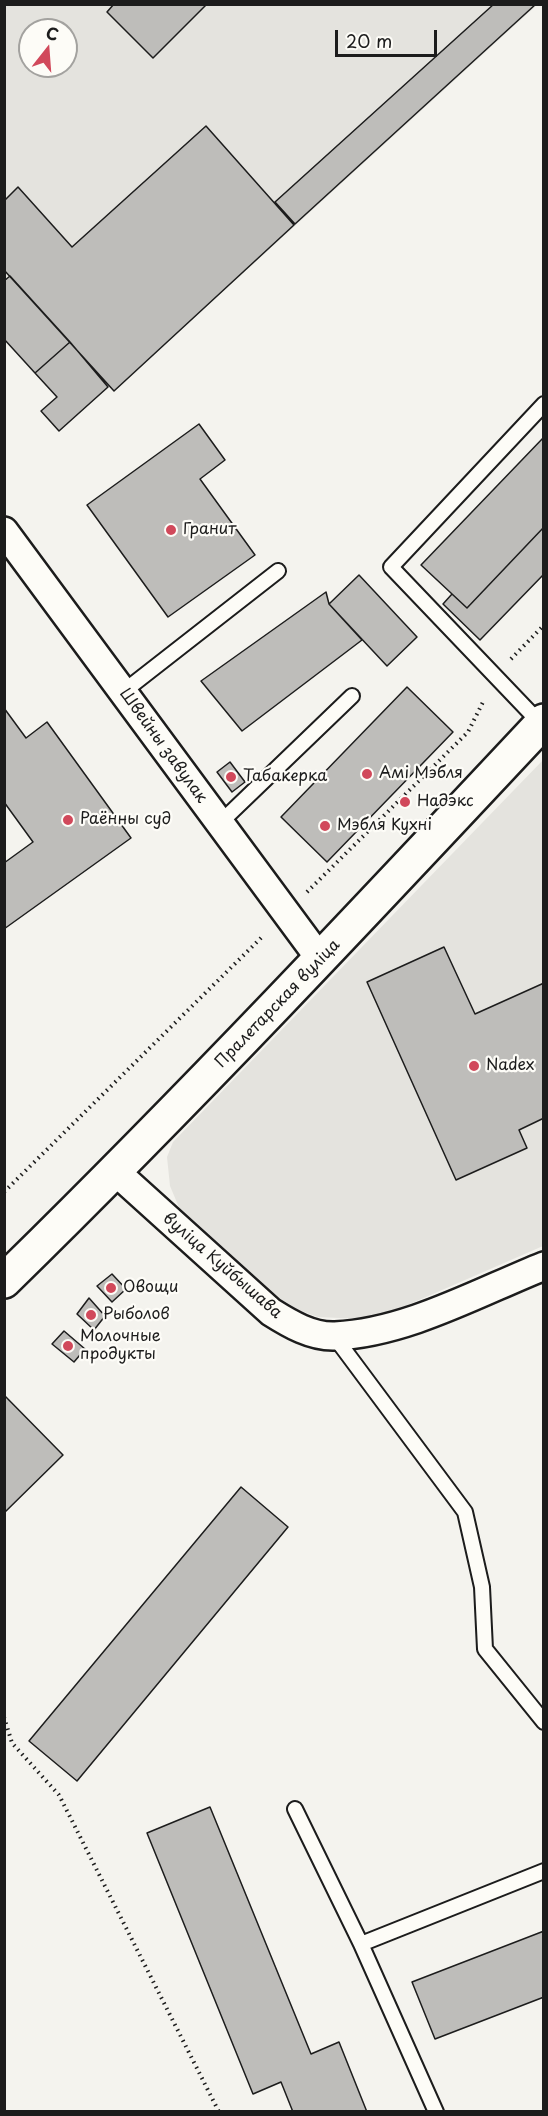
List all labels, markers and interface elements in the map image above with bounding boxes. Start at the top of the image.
north arrow [18,18,78,78]
scale bar [338,18,440,56]
text: С [43,19,62,46]
text: 20 m [346,27,392,54]
place label: Гранит [183,520,236,540]
marker: Гранит [164,523,178,537]
street label: Швейны завулак [115,685,211,807]
place label: Амі Мэбля [379,764,463,784]
place label: Табакерка [243,767,327,787]
marker: Амі Мэбля [360,767,374,781]
marker: Табакерка [224,770,238,784]
place label: Надэкс [417,792,474,812]
marker: Надэкс [398,795,412,809]
place label: Раённы суд [80,810,171,830]
marker: Раённы суд [61,813,75,827]
place label: Мэбля Кухні [337,816,432,836]
marker: Мэбля Кухні [318,819,332,833]
street label: Пралетарская вуліца [212,936,344,1072]
place label: Nadex [486,1056,534,1076]
marker: Nadex [467,1059,481,1073]
street label: вуліца Куйбышава [159,1209,285,1323]
place label: Овощи [123,1278,178,1298]
marker: Овощи [104,1281,118,1295]
place label: Рыболов [103,1305,170,1325]
marker: Рыболов [84,1308,98,1322]
place label: Молочные продукты [80,1327,161,1365]
marker: Молочные продукты [61,1339,75,1353]

